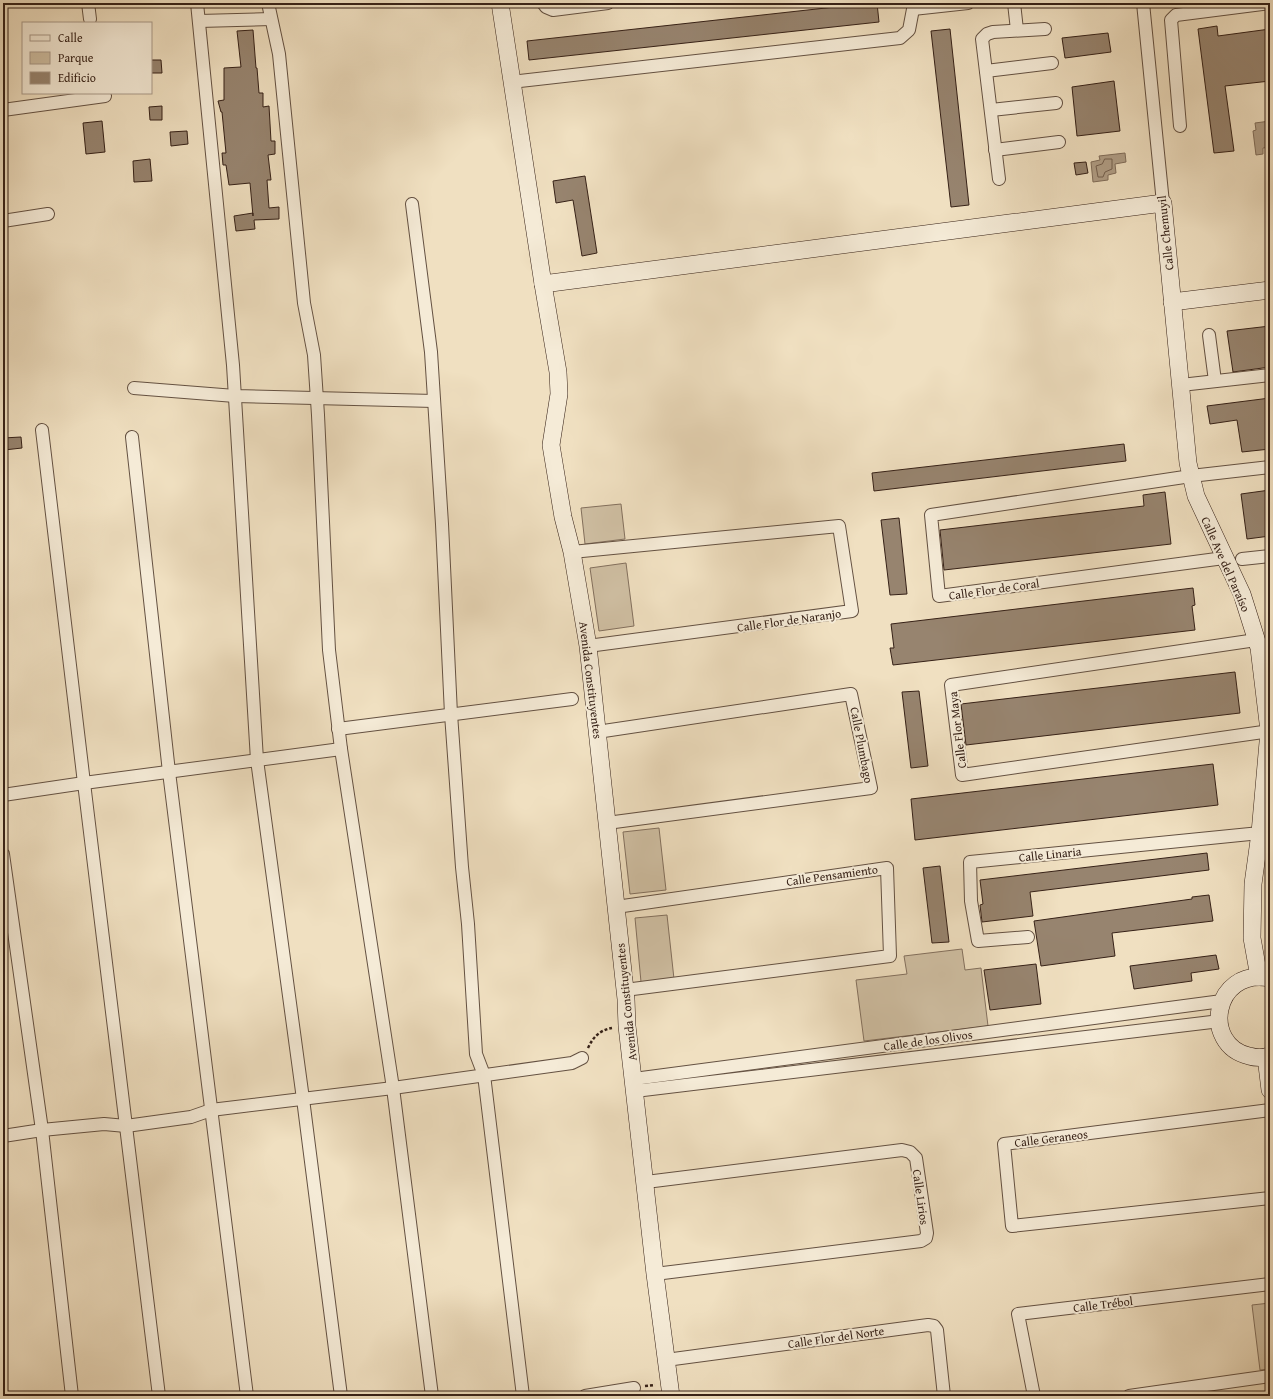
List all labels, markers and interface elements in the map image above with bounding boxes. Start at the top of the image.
legend [22,22,152,94]
text: Calle [58,29,83,46]
text: Parque [58,49,94,66]
text: Edificio [58,69,96,86]
street label: Calle Chemuyil [1153,194,1177,271]
street label: Calle Ave del Paraíso [1197,514,1255,614]
street label: Calle Flor de Coral [948,574,1041,604]
street label: Calle Flor de Naranjo [736,604,842,636]
street label: Avenida Constituyentes [575,620,607,740]
street label: Calle Flor Maya [944,690,970,769]
street label: Calle Plumbago [846,705,878,785]
street label: Calle Linaria [1018,842,1082,866]
street label: Calle Pensamiento [785,860,879,890]
street label: Avenida Constituyentes [611,942,641,1062]
street label: Calle de los Olivos [883,1025,974,1055]
street label: Calle Geraneos [1013,1125,1089,1151]
street label: Calle Lirios [909,1168,933,1226]
street label: Calle Trébol [1072,1292,1135,1316]
street label: Calle Flor del Norte [787,1322,886,1352]

